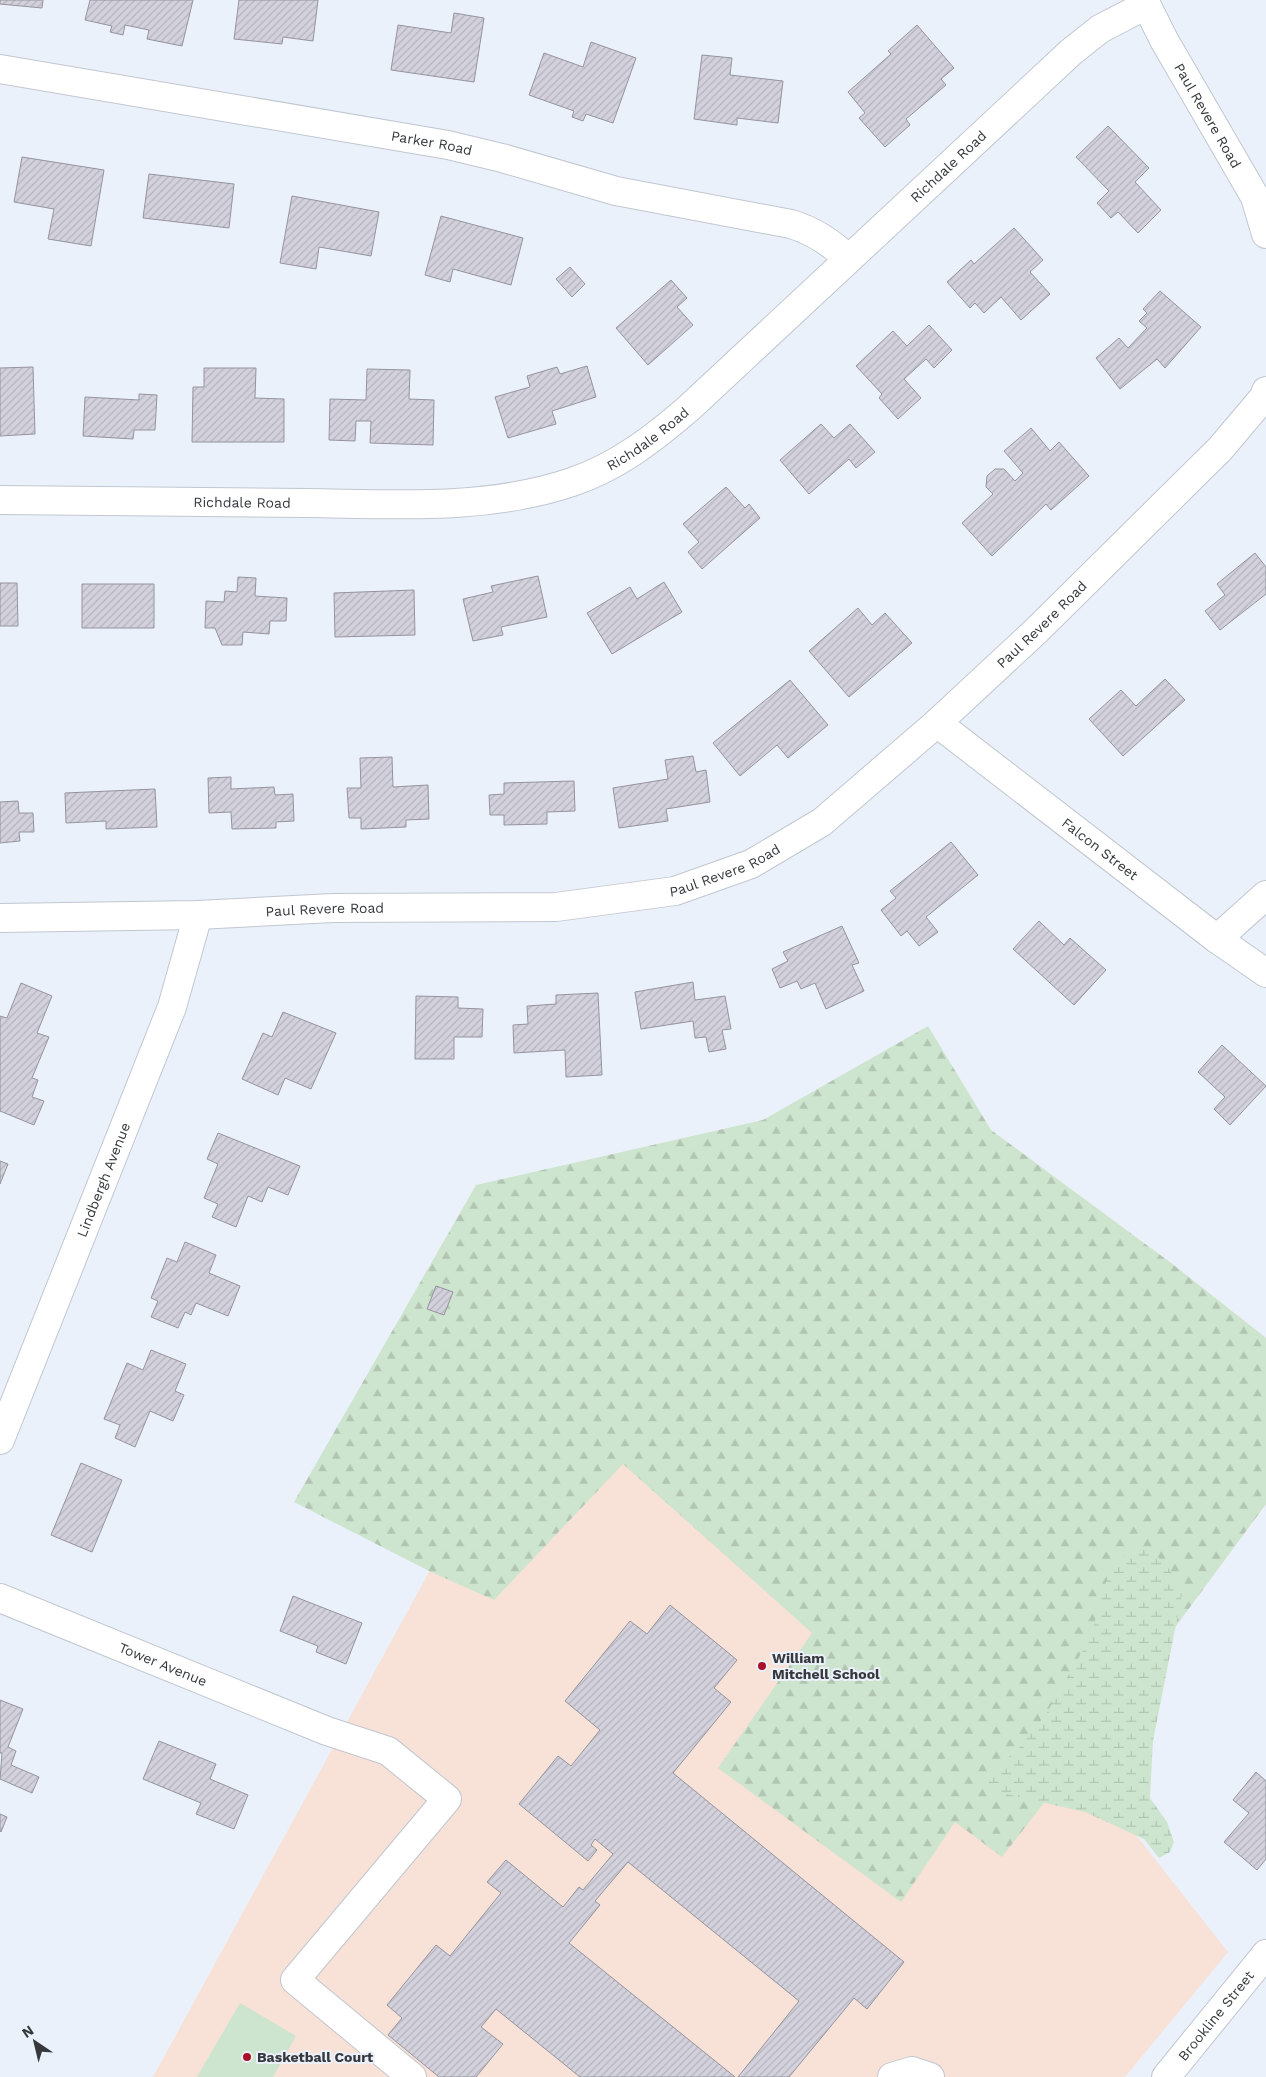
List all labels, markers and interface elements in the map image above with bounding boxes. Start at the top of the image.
street label: Paul Revere Road [1171,60,1244,171]
street label: Parker Road [390,127,474,159]
street label: Richdale Road [907,127,989,206]
street label: Richdale Road [604,404,692,474]
street label: Richdale Road [193,494,291,511]
street label: Paul Revere Road [993,578,1090,671]
street label: Falcon Street [1059,814,1141,883]
street label: Paul Revere Road [668,841,783,900]
street label: Paul Revere Road [265,900,384,919]
street label: Lindbergh Avenue [73,1120,133,1239]
street label: Tower Avenue [117,1639,209,1689]
place label: William Mitchell School [772,1650,880,1682]
marker: William Mitchell School [756,1660,768,1672]
street label: Brookline Street [1175,1967,1257,2064]
north arrow [10,2017,60,2067]
text: N [19,2022,36,2041]
place label: Basketball Court [257,2049,373,2065]
marker: Basketball Court [241,2051,253,2063]

